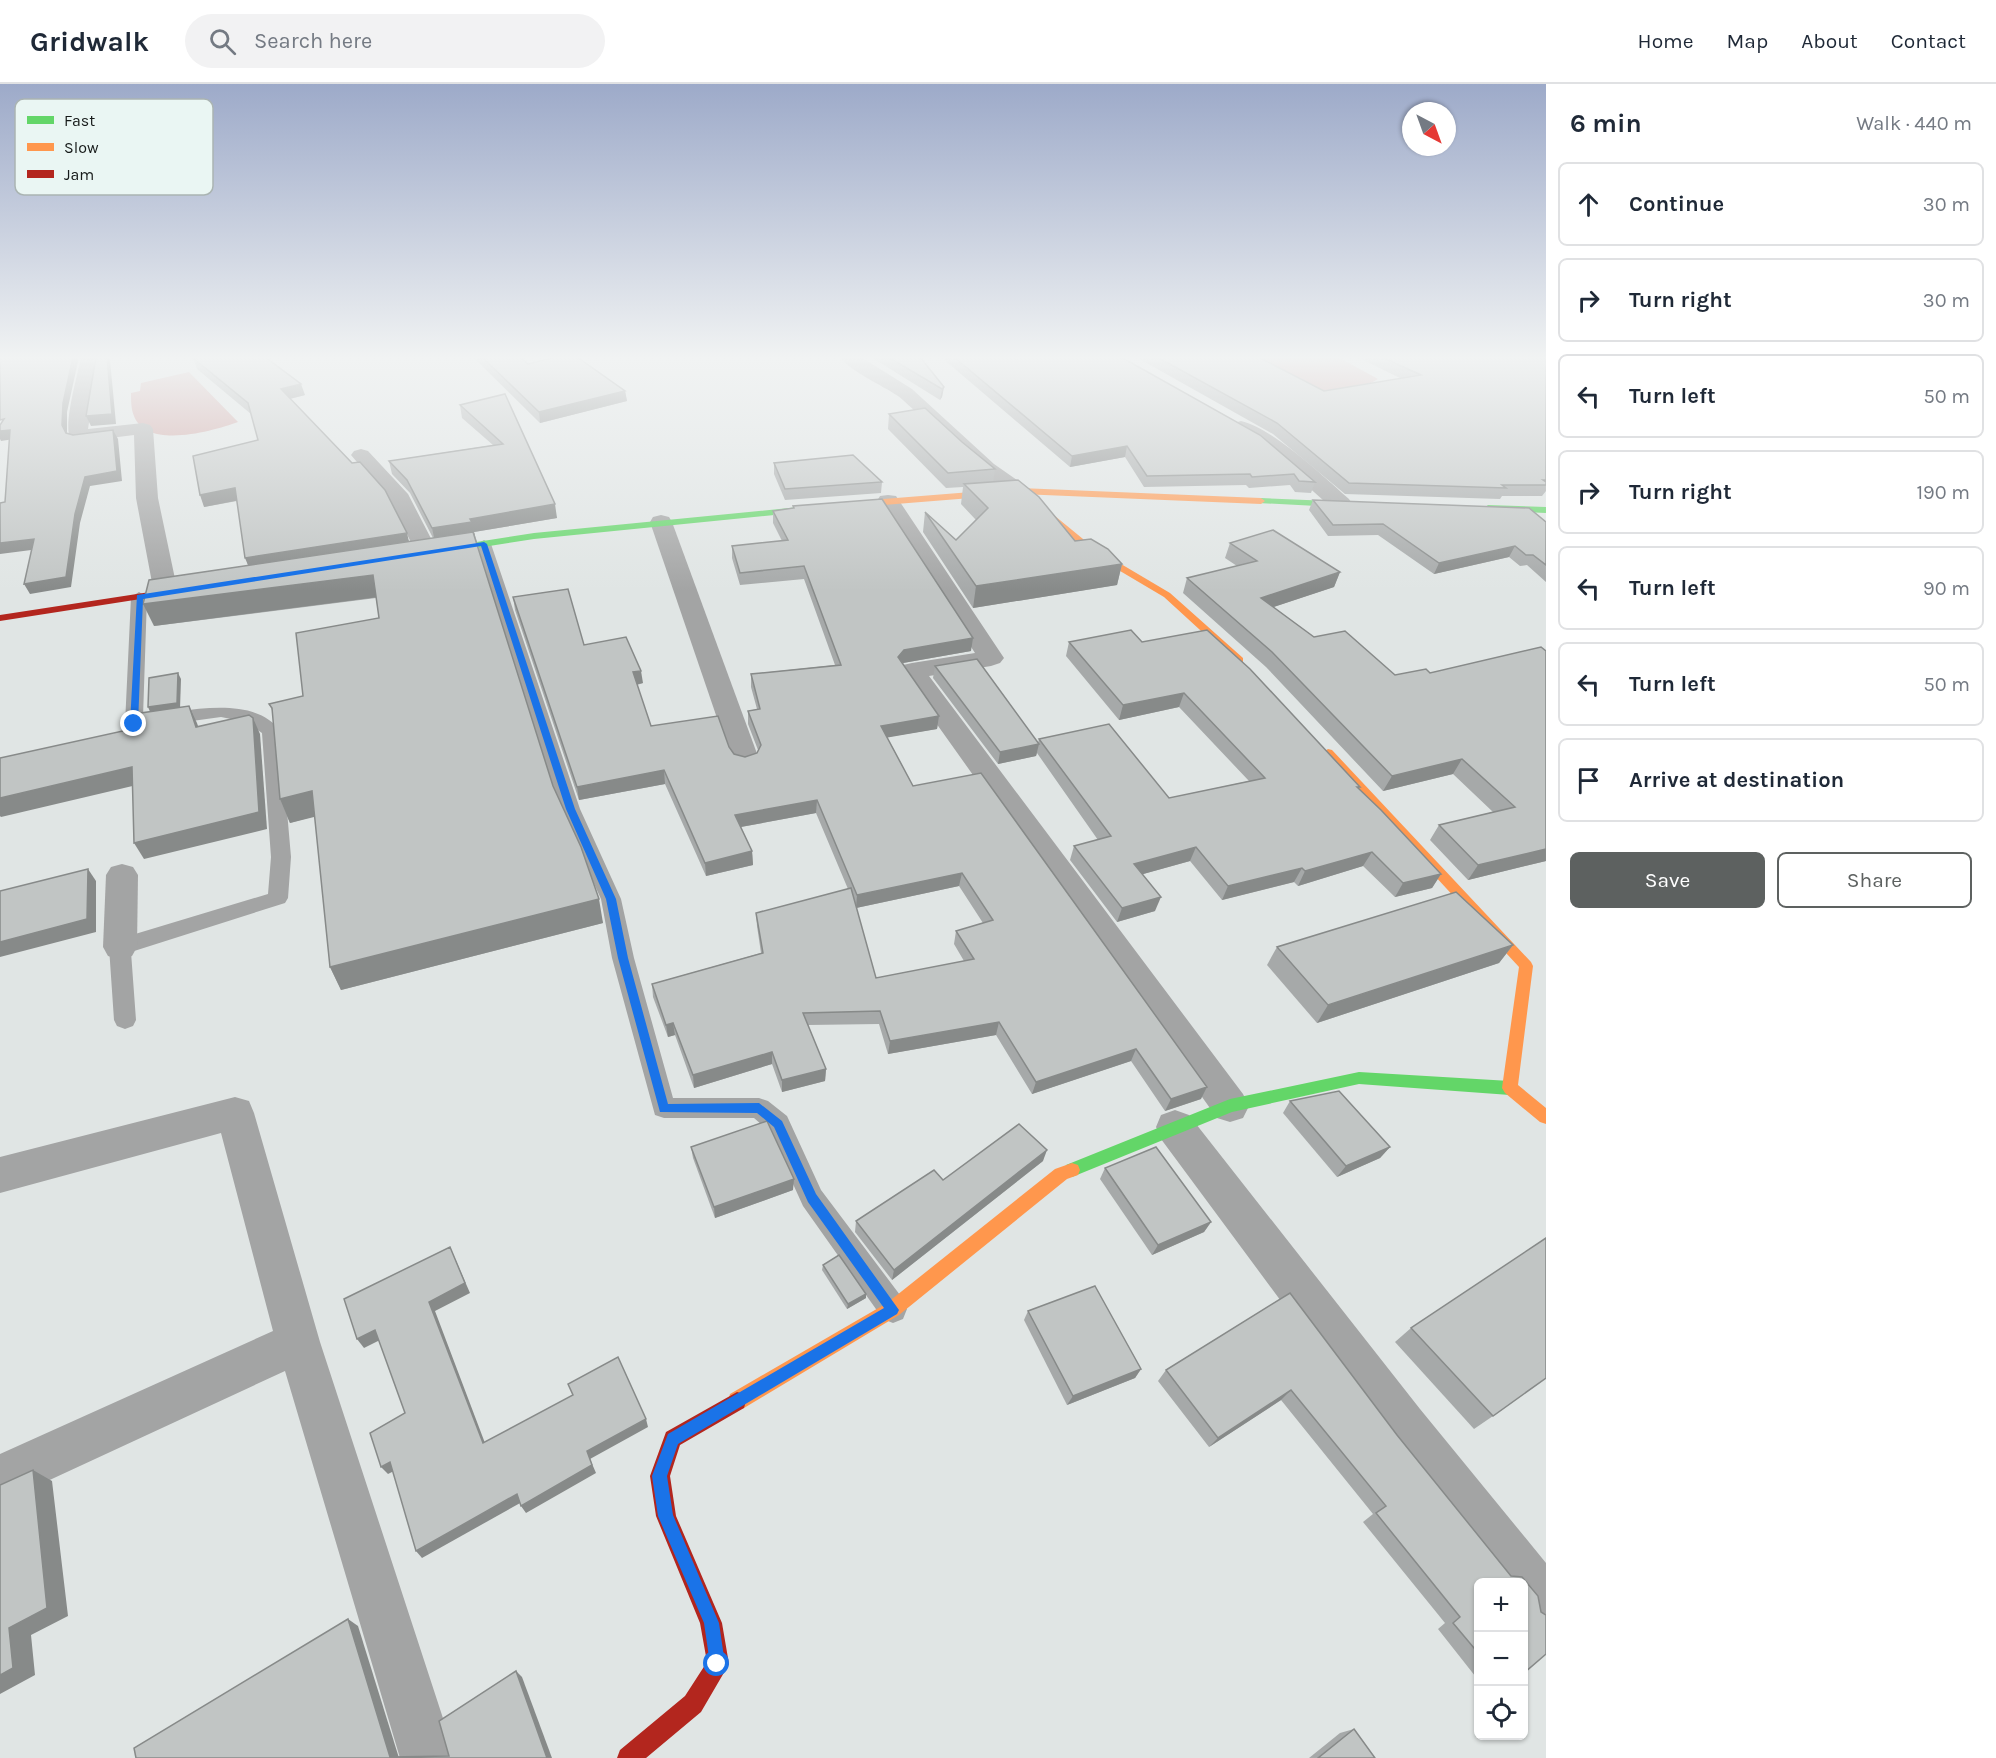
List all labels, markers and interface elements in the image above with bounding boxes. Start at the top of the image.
search box [185,14,605,68]
text: Gridwalk [30,25,149,58]
icon: search [206,25,239,58]
text: Search here [254,28,372,54]
text: Home [1638,29,1694,53]
text: Map [1727,29,1768,53]
text: About [1801,29,1858,53]
text: Contact [1891,29,1966,53]
legend [15,99,213,195]
north arrow [1402,102,1456,156]
text: 6 min [1570,108,1642,139]
text: Fast [64,111,95,130]
text: Walk · 440 m [1856,112,1972,135]
text: Slow [64,138,99,157]
text: Jam [64,165,94,184]
icon: ahead [1572,188,1605,221]
text: Continue [1629,191,1724,217]
text: 30 m [1923,193,1970,216]
icon: right [1572,284,1605,317]
text: Turn right [1629,287,1732,313]
text: 30 m [1923,289,1970,312]
icon: left [1572,380,1605,413]
text: Turn left [1629,383,1716,409]
text: 50 m [1923,385,1970,408]
icon: right [1572,476,1605,509]
text: Turn right [1629,479,1732,505]
text: 190 m [1916,481,1970,504]
icon: left [1572,572,1605,605]
text: Turn left [1629,575,1716,601]
text: 90 m [1923,577,1970,600]
icon: left [1572,668,1605,701]
text: Turn left [1629,671,1716,697]
text: 50 m [1923,673,1970,696]
route end [120,710,146,736]
icon: arrive [1572,764,1605,797]
text: Arrive at destination [1629,767,1844,793]
button: Save [1570,852,1765,908]
button: Share [1777,852,1972,908]
map controls [1474,1578,1528,1740]
button: + [1474,1578,1528,1632]
button: − [1474,1632,1528,1686]
route start [703,1650,729,1676]
button: locate [1474,1686,1528,1740]

